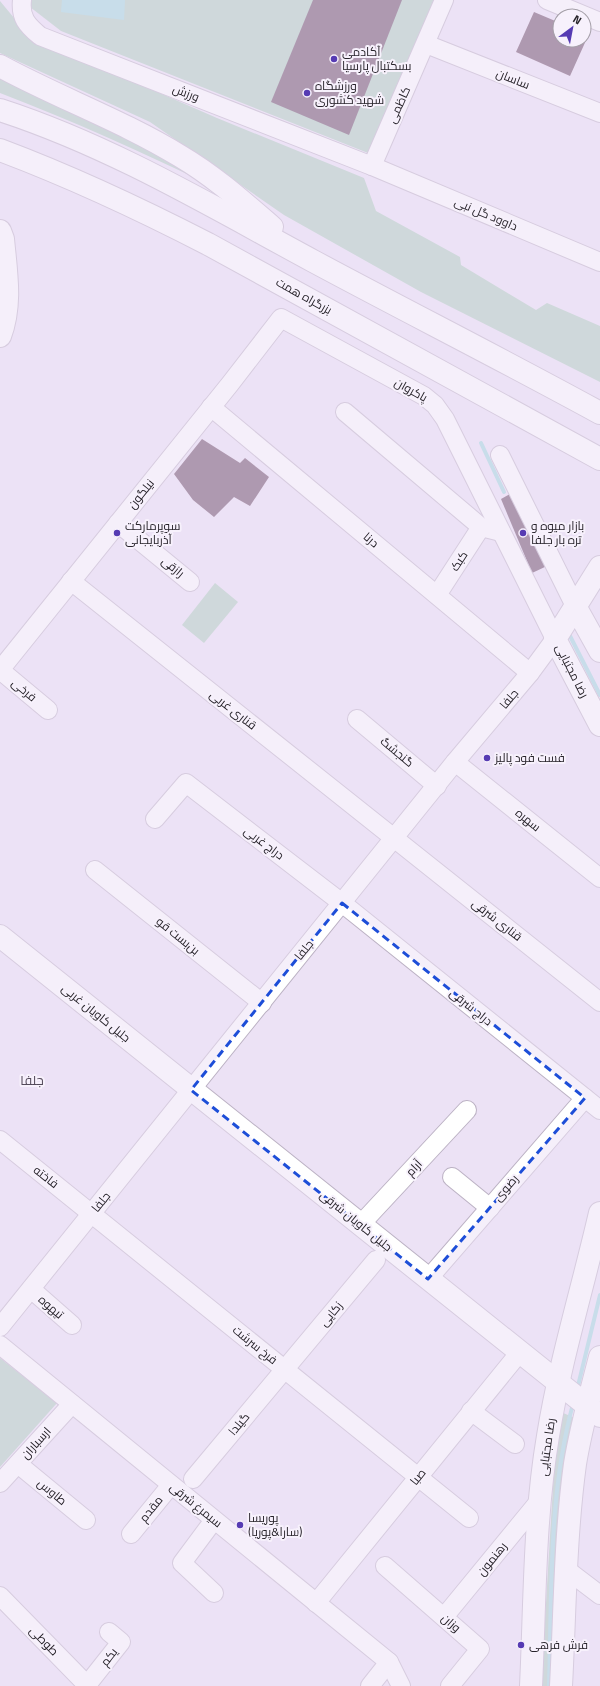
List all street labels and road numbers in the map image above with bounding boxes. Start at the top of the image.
street label: ساسان [493,63,533,94]
street label: ورزش [170,79,202,106]
street label: کاظمی [382,83,415,126]
street label: داوود گل نبی [452,192,521,235]
street label: بزرگراه همت [273,272,336,319]
street label: پاکروان [391,373,432,407]
street label: نیلگون [123,475,159,513]
street label: درنا [359,527,384,552]
street label: کبک [445,547,472,575]
street label: رازقی [158,551,189,582]
street label: رضا مجتبایی [551,640,594,701]
street label: فرخی [7,673,41,706]
street label: جلفا [494,684,523,713]
street label: قناری غربی [206,685,261,734]
street label: گنجشگ [376,732,418,771]
street label: سهره [511,803,545,836]
street label: دراج غربی [240,821,289,864]
street label: قناری شرقی [468,894,527,945]
street label: بن‌بست قو [152,912,204,959]
street label: جلفا [289,935,318,964]
street label: جلیل کاویان غربی [58,979,135,1047]
street label: دراج شرقی [446,983,497,1030]
street label: آرام [401,1154,427,1180]
street label: فاخته [29,1161,63,1193]
street label: رضوی [488,1170,523,1205]
street label: جلیل کاویان شرقی [316,1185,397,1256]
street label: جلفا [86,1187,115,1216]
street label: تیهوه [34,1290,69,1324]
street label: زکایی [314,1297,347,1331]
street label: فرخ سرشت [229,1320,282,1369]
street label: گیلدا [223,1408,254,1439]
street label: رضا مجتبایی [533,1417,560,1477]
street label: ارسباران [16,1422,55,1463]
street label: صبا [405,1464,430,1489]
street label: طاوس [33,1474,71,1510]
street label: سیمرغ شرقی [166,1477,227,1532]
street label: مقدم [134,1491,167,1526]
street label: رهنمون [472,1537,511,1580]
street label: وزان [437,1609,465,1637]
street label: طوطی [25,1621,64,1660]
street label: یکم [95,1643,122,1670]

